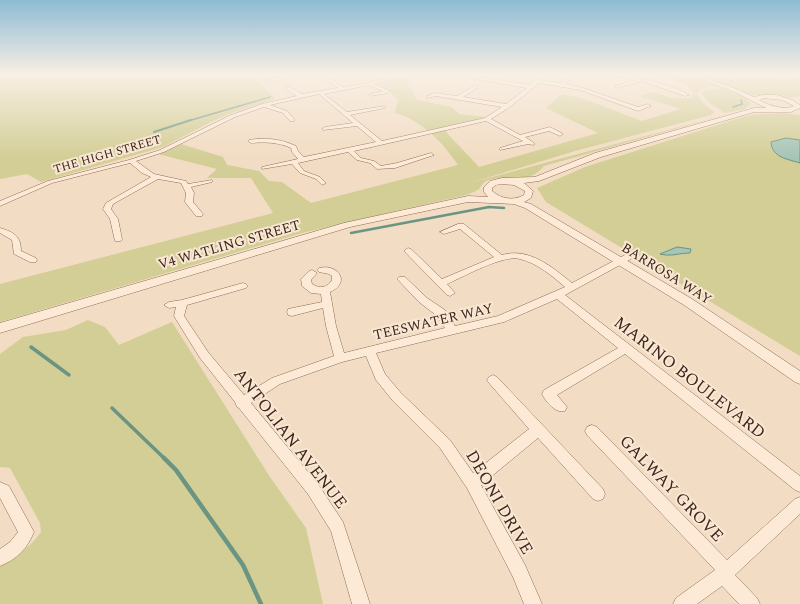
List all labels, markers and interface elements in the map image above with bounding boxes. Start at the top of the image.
street label: THE HIGH STREET [51,130,163,179]
street label: V4 WATLING STREET [156,214,303,275]
street label: BARROSA WAY [617,237,716,310]
street label: TEESWATER WAY [371,297,495,345]
street label: MARINO BOULEVARD [608,310,771,446]
street label: ANTOLIAN AVENUE [227,363,354,515]
street label: GALWAY GROVE [613,429,730,548]
street label: DEONI DRIVE [459,445,540,560]

